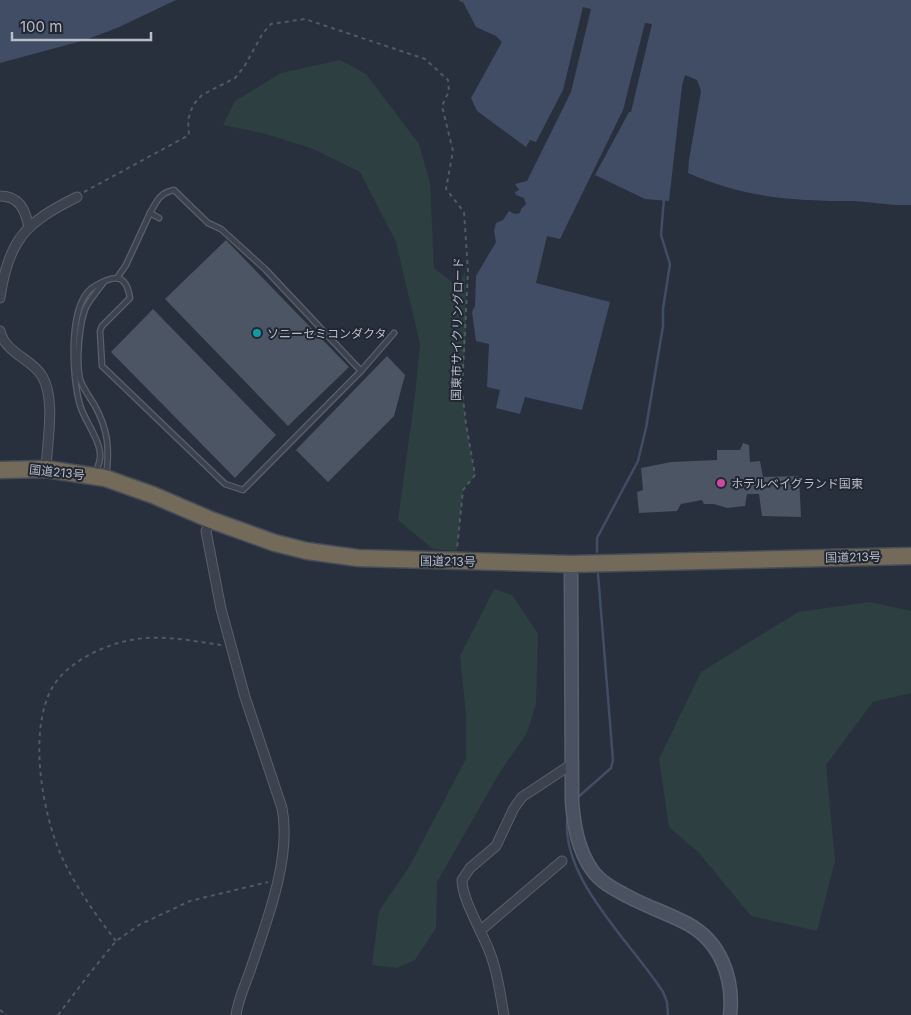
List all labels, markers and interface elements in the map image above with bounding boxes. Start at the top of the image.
scale bar [12,10,151,42]
text: 100 m [20,17,62,36]
street label: 国東市サイクリングロード [448,257,466,401]
place label: ソニーセミコンダクタ [267,326,387,341]
marker: ソニーセミコンダクタ [251,327,263,339]
street label: 国道213号 [29,462,85,482]
place label: ホテルベイグランド国東 [731,476,863,491]
marker: ホテルベイグランド国東 [715,477,727,489]
street label: 国道213号 [825,549,881,565]
street label: 国道213号 [420,553,476,569]

